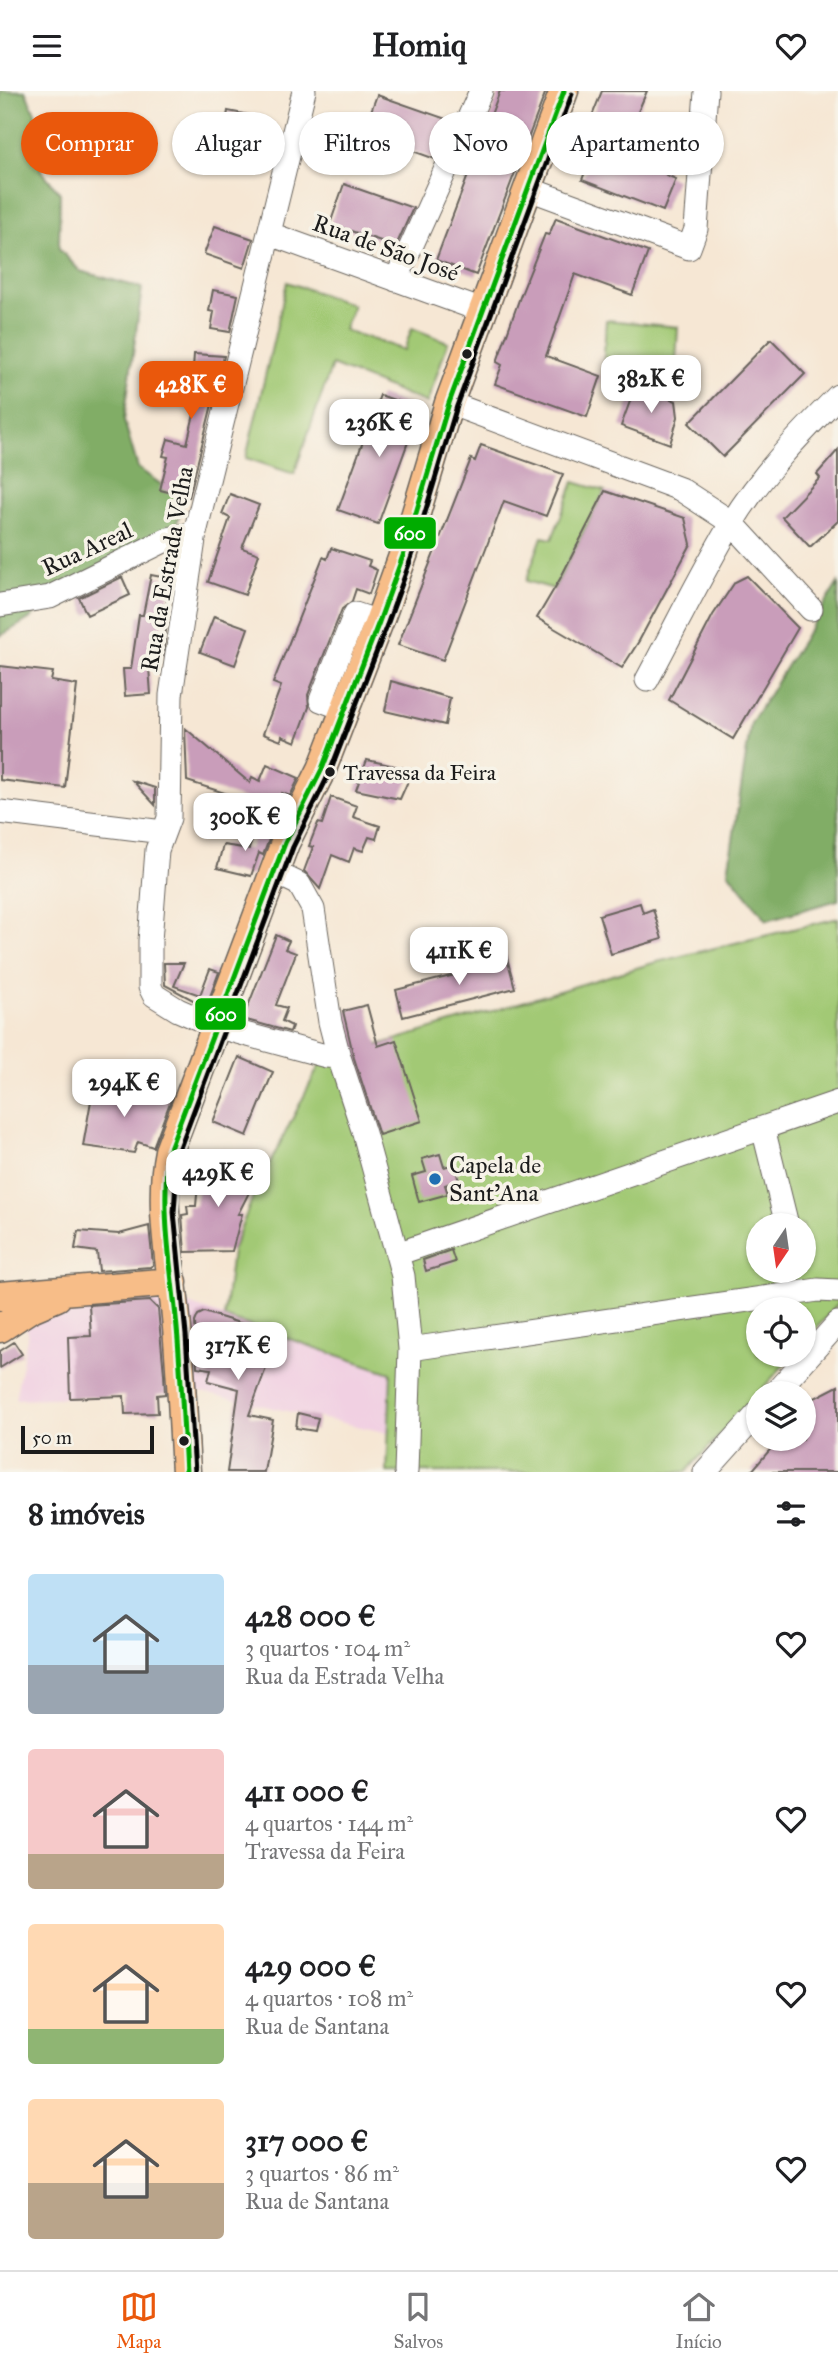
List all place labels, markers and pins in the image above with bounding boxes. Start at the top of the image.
unlabelled marker [460,347,474,361]
pin: 382K € [594,355,708,415]
pin: 428K € [134,361,248,421]
pin: 236K € [322,399,436,459]
place label: Travessa da Feira [343,759,497,786]
marker: Travessa da Feira [323,765,337,779]
pin: 300K € [188,793,302,853]
pin: 411K € [402,927,516,987]
pin: 294K € [67,1059,181,1119]
pin: 429K € [161,1149,275,1209]
place label: Capela de Sant'Ana [449,1150,541,1208]
marker: Capela de Sant'Ana [427,1171,443,1187]
pin: 317K € [181,1323,295,1382]
unlabelled marker [177,1434,191,1448]

